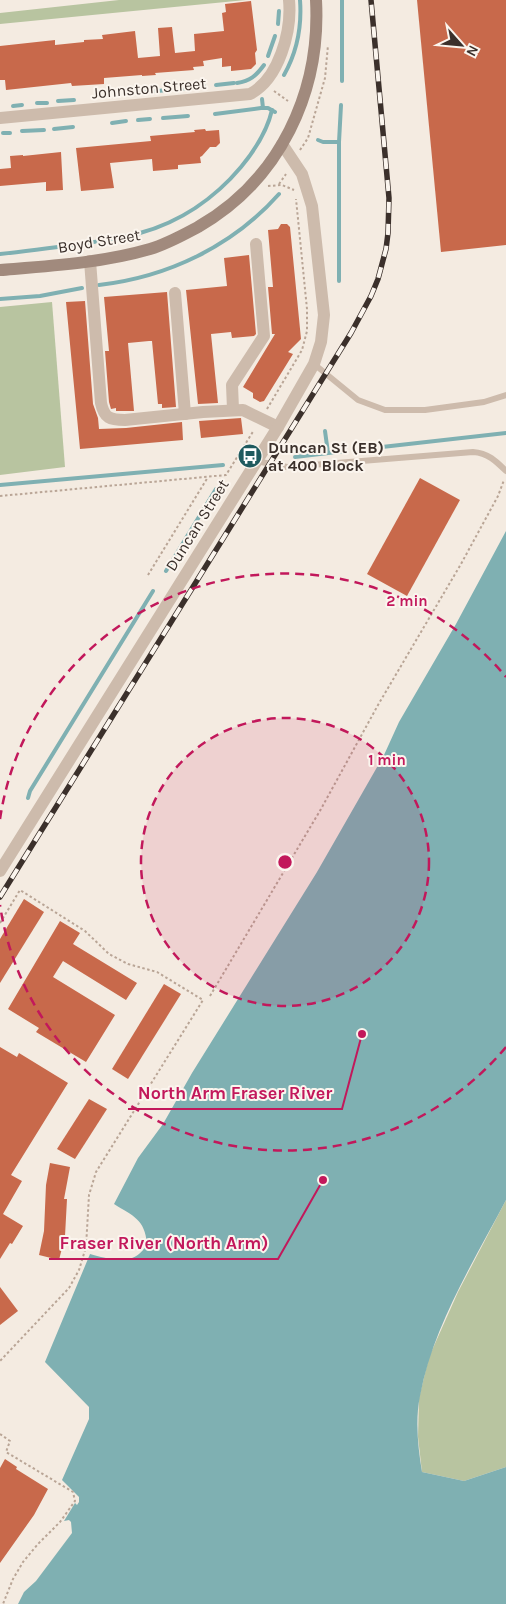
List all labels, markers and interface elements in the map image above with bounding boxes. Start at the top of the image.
north arrow [436,20,486,70]
text: N [462,42,482,59]
street label: Johnston Street [91,74,207,102]
street label: Boyd Street [56,225,142,257]
place label: Duncan St (EB) at 400 Block [268,438,384,475]
bus stop icon: Duncan St (EB) at 400 Block [237,443,263,469]
street label: Duncan Street [161,476,233,574]
text: 2 min [386,592,428,610]
text: 1 min [368,751,406,769]
centre of rings [276,853,294,871]
callout: North Arm Fraser River [128,1076,342,1109]
text: North Arm Fraser River [138,1082,332,1104]
callout: Fraser River (North Arm) [49,1226,278,1259]
text: Fraser River (North Arm) [60,1232,268,1254]

